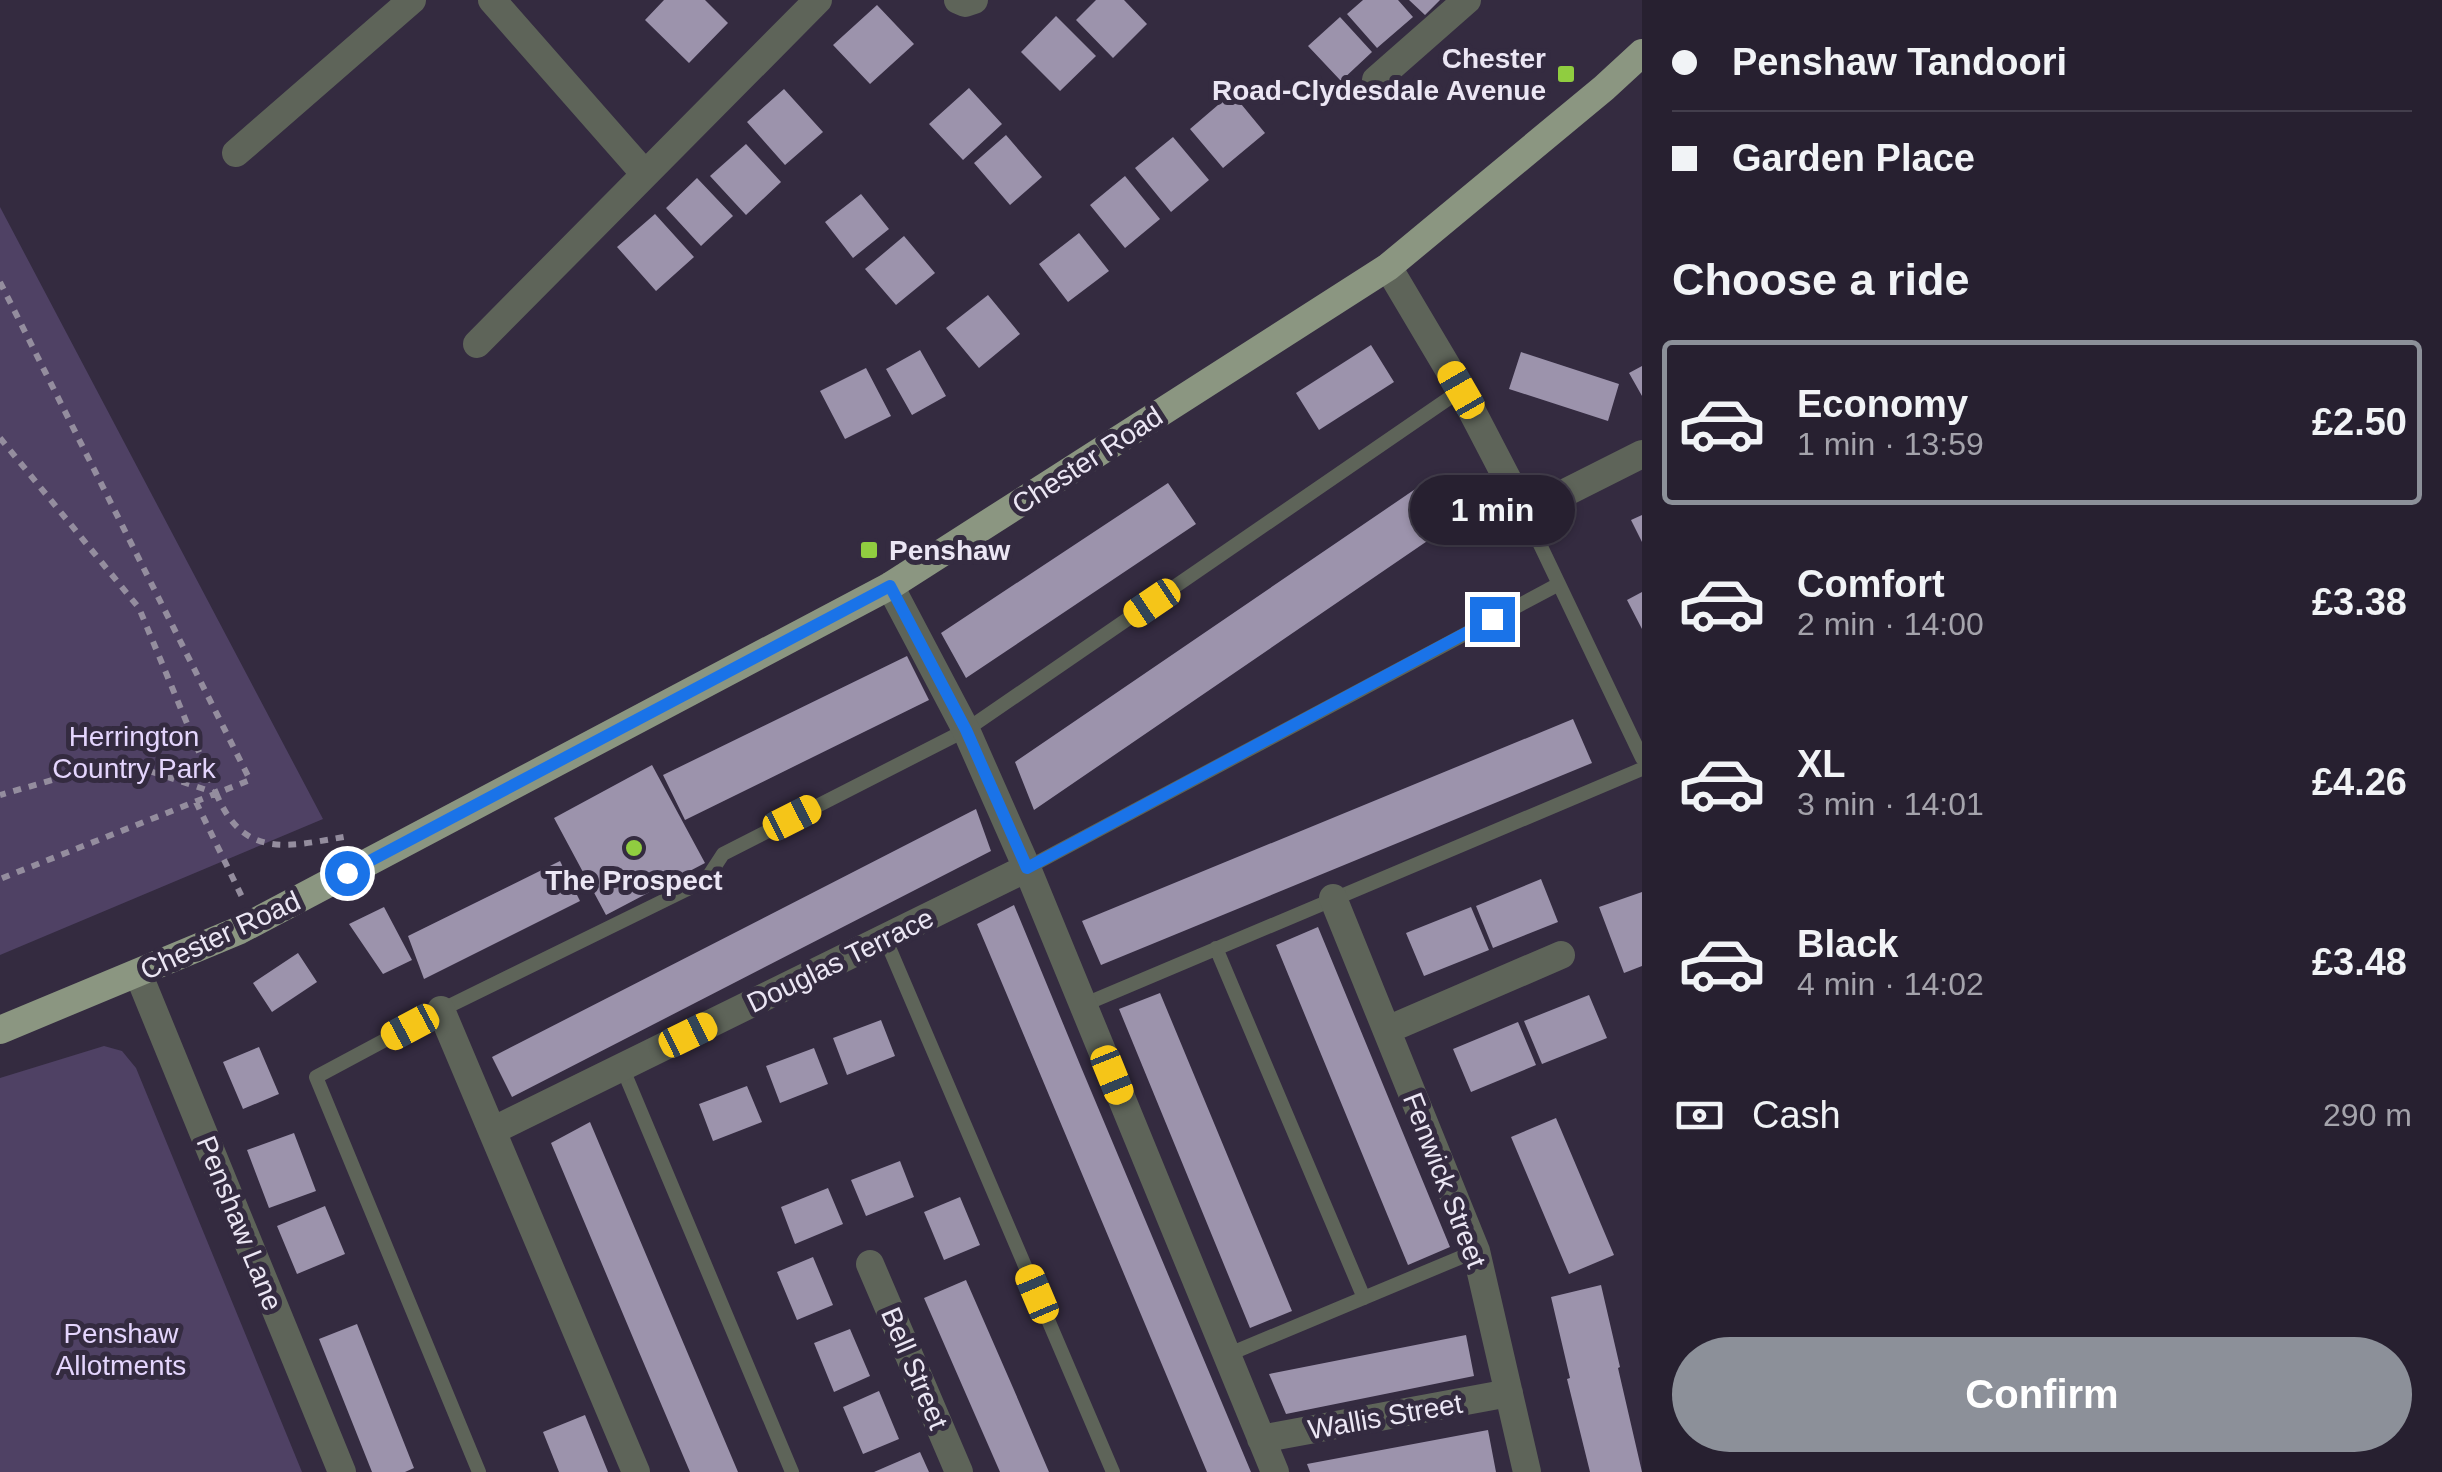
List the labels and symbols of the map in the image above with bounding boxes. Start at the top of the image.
place label: Chester Road-Clydesdale Avenue [1212,43,1546,106]
marker: Chester Road-Clydesdale Avenue [1555,63,1577,85]
car [1433,357,1489,423]
street label: Chester Road [1006,400,1168,520]
callout: 1 min [1410,474,1574,544]
place label: Penshaw [889,535,1011,566]
marker: Penshaw [858,539,880,561]
car [1119,574,1185,632]
route end [1470,597,1515,642]
park label: Herrington Country Park [52,721,217,784]
car [758,791,826,845]
marker: The Prospect [623,837,645,859]
route start [325,851,370,896]
place label: The Prospect [545,865,723,896]
street label: Chester Road [135,885,305,986]
street label: Douglas Terrace [742,902,938,1019]
car [376,1000,444,1054]
car [654,1008,722,1062]
car [1087,1042,1137,1108]
street label: Fenwick Street [1397,1088,1492,1272]
street label: Penshaw Lane [190,1131,289,1315]
car [1011,1261,1063,1327]
street label: Bell Street [875,1303,954,1434]
park label: Penshaw Allotments [56,1318,186,1381]
street label: Wallis Street [1306,1388,1465,1445]

